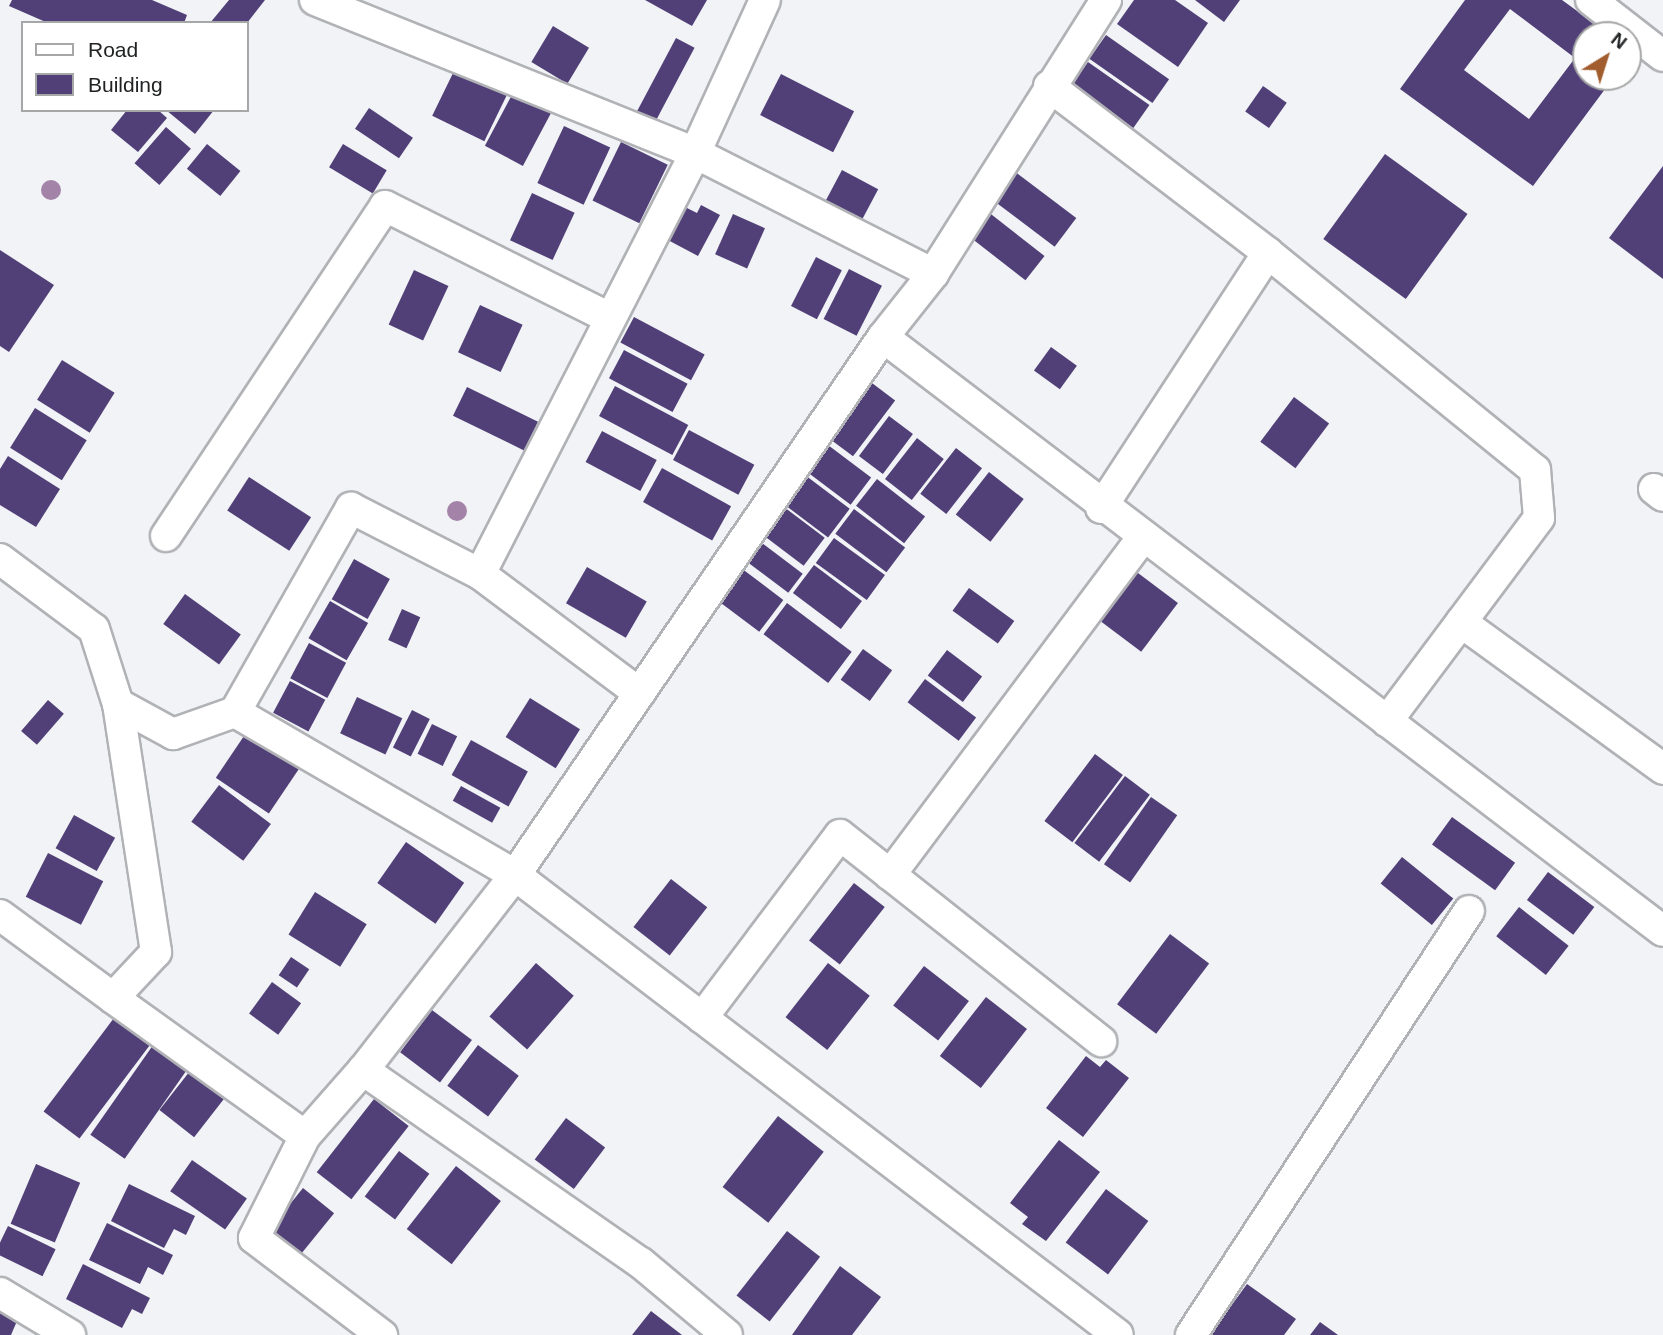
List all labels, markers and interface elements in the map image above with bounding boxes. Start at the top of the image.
legend [21,21,248,112]
north arrow [1572,21,1642,91]
text: N [1607,28,1631,53]
text: Road [88,38,138,61]
text: Building [88,73,163,96]

